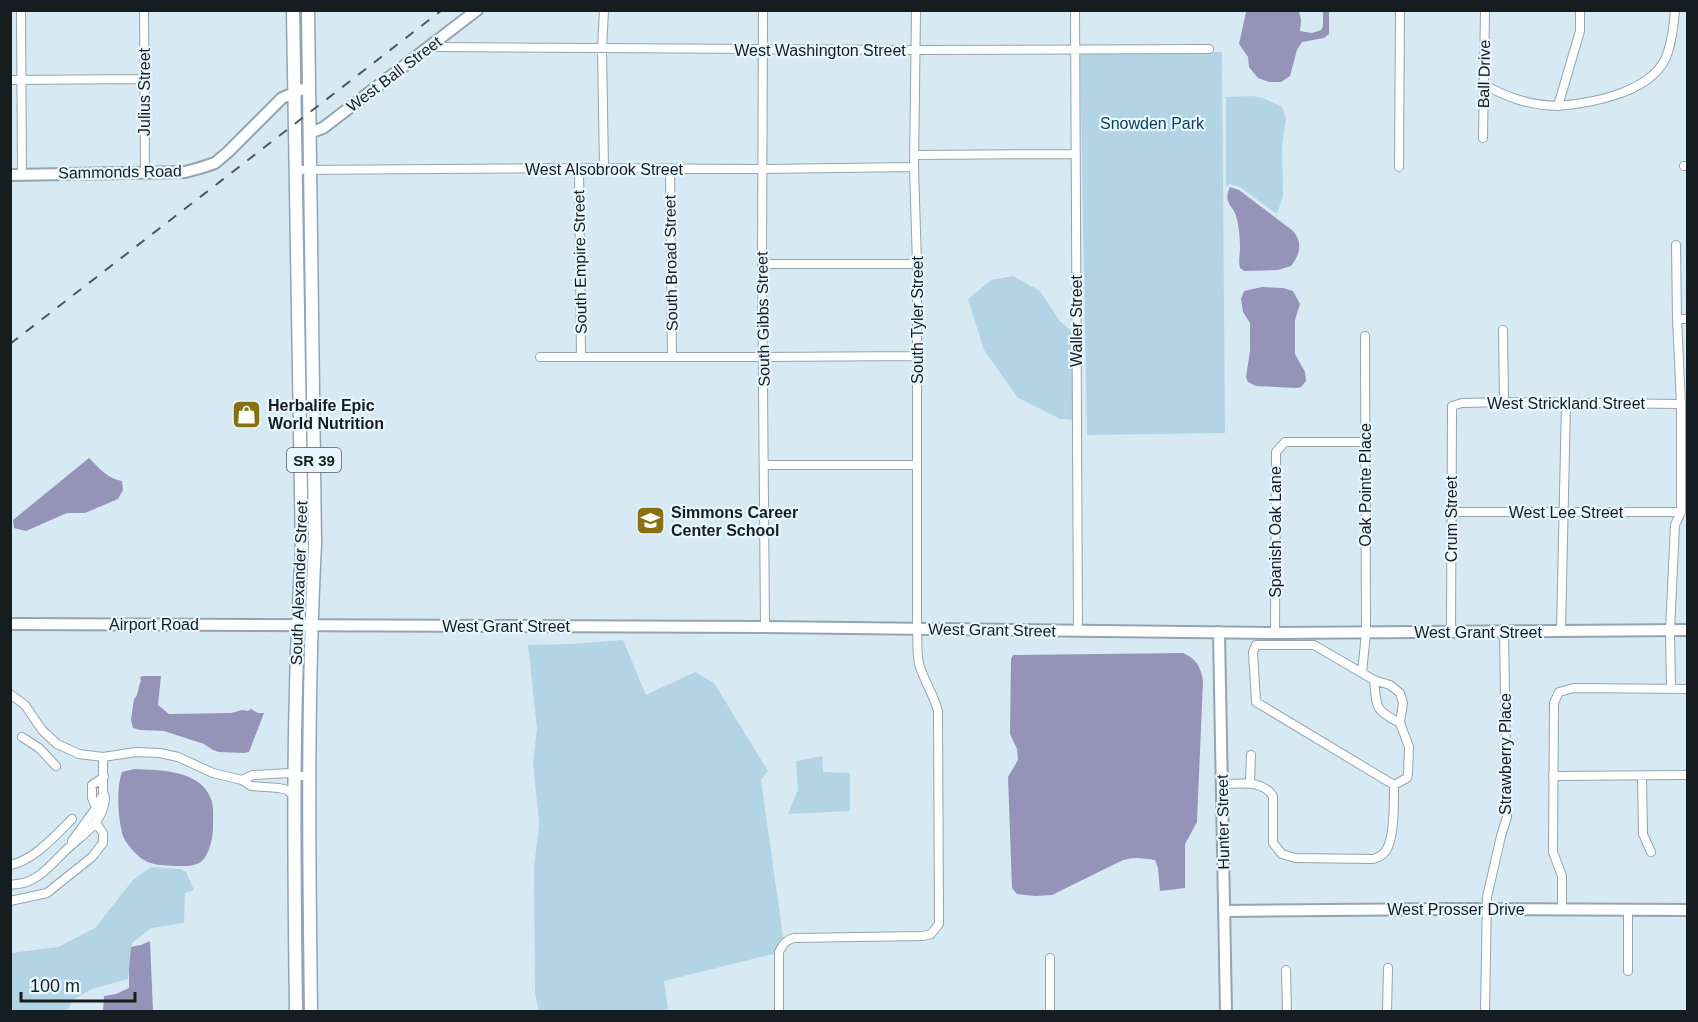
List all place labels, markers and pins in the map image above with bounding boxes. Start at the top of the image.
place label: Herbalife Epic World Nutrition [268,397,384,432]
shop icon: Herbalife Epic World Nutrition [231,398,263,430]
place label: Simmons Career Center School [671,504,798,539]
school or university icon: Simmons Career Center School [634,505,666,537]

